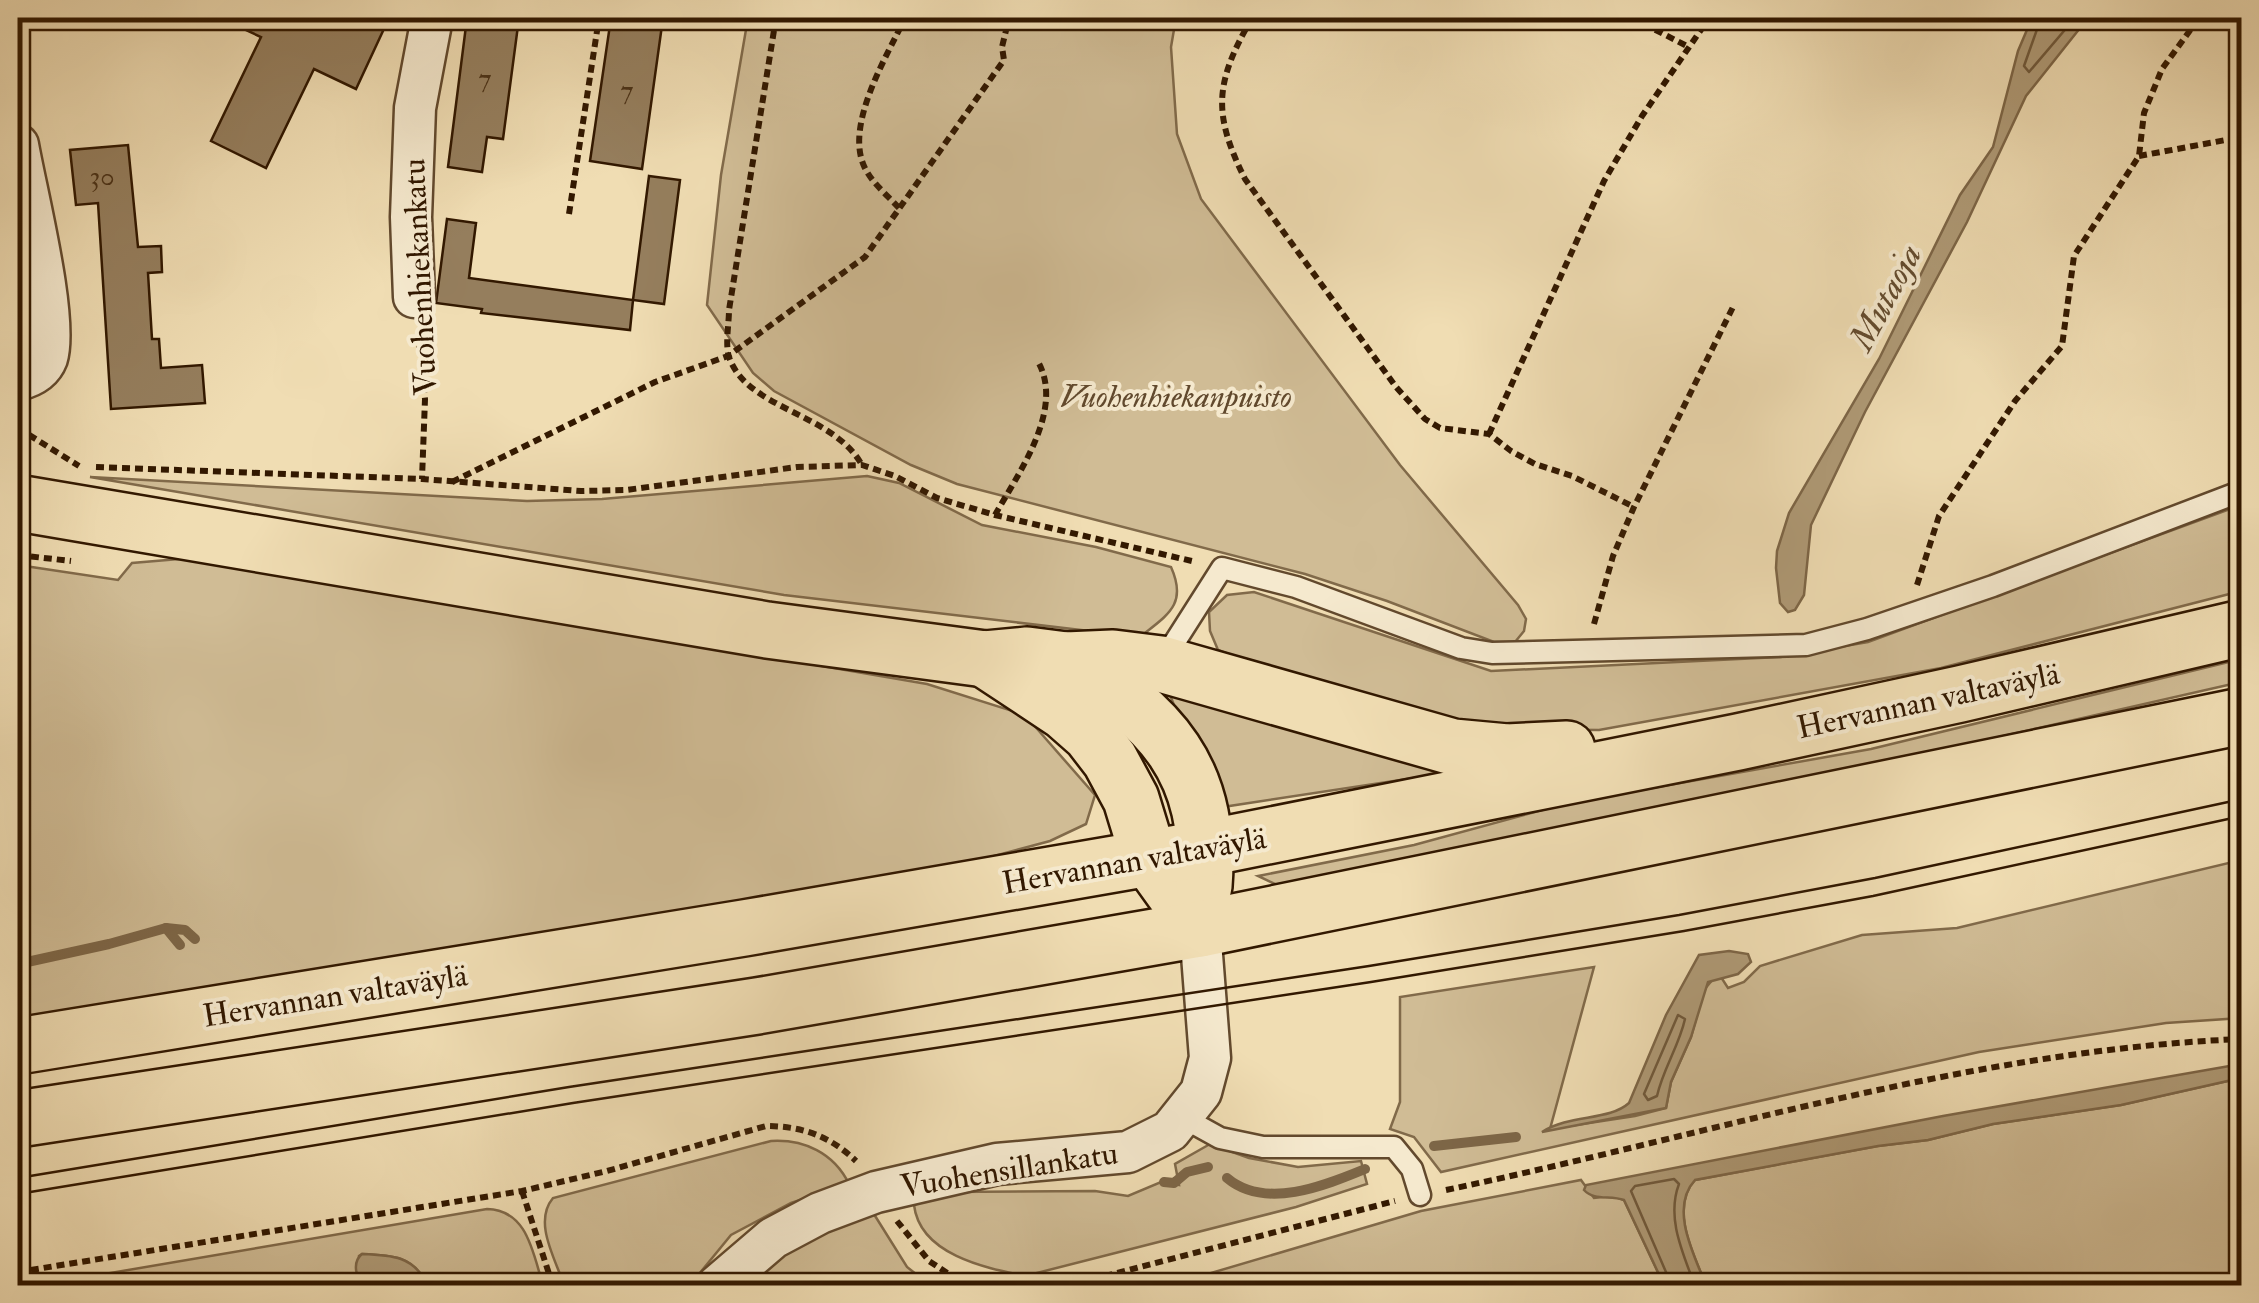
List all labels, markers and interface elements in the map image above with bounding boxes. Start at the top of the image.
house number: 7 [479,61,492,96]
house number: 7 [621,73,634,108]
street label: Vuohenhiekankatu [394,157,446,396]
house number: 30 [89,159,115,194]
water label: Mutaoja [1839,237,1932,360]
park label: Vuohenhiekanpuisto [1060,377,1292,417]
street label: Hervannan valtaväylä [1793,653,2064,748]
street label: Hervannan valtaväylä [999,818,1270,904]
street label: Hervannan valtaväylä [200,955,471,1037]
street label: Vuohensillankatu [898,1133,1121,1207]

